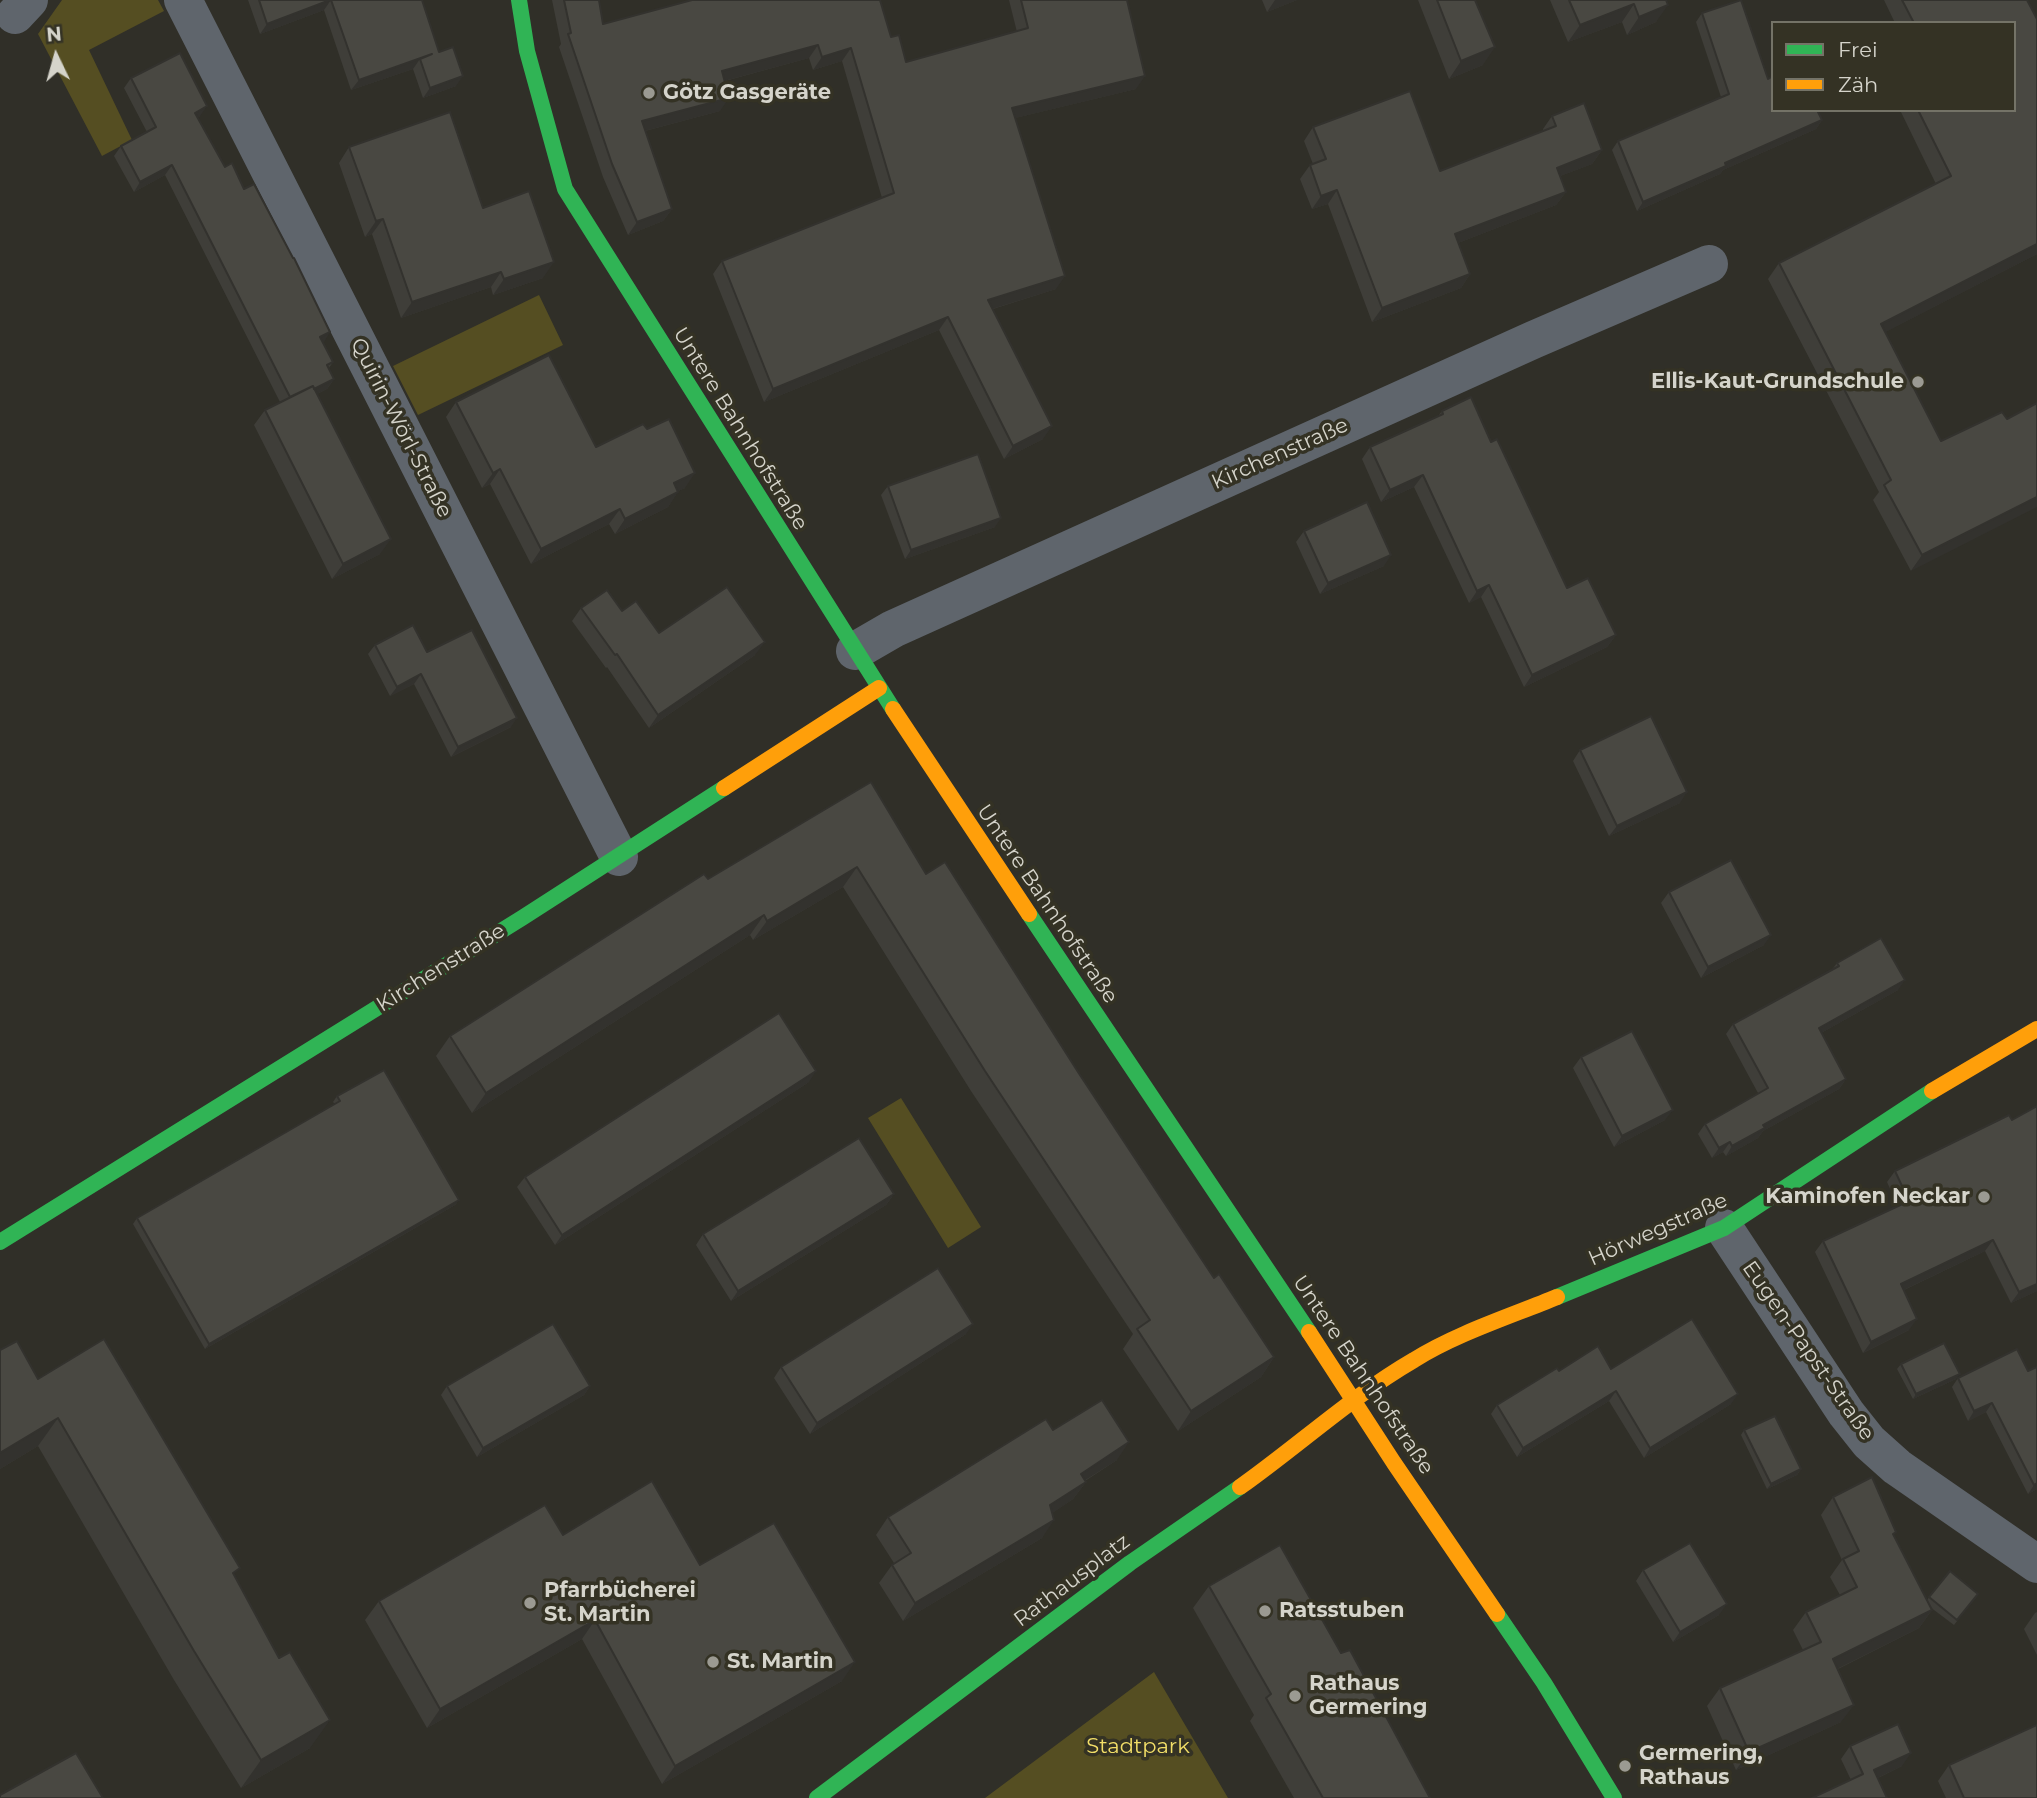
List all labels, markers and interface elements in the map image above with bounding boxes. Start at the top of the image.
north arrow [21,21,91,91]
legend [1771,21,2016,112]
text: N [45,22,63,47]
text: Frei [1838,37,1878,62]
text: Zäh [1838,72,1878,97]
place label: Götz Gasgeräte [663,80,831,106]
marker: Götz Gasgeräte [641,85,657,101]
street label: Untere Bahnhofstraße [667,323,813,535]
street label: Quirin-Wörl-Straße [345,334,457,522]
place label: Ellis-Kaut-Grundschule [1651,369,1904,395]
marker: Ellis-Kaut-Grundschule [1910,374,1926,390]
street label: Kirchenstraße [1208,413,1352,495]
street label: Untere Bahnhofstraße [971,800,1123,1008]
street label: Kirchenstraße [372,918,510,1018]
place label: Kaminofen Neckar [1765,1184,1970,1210]
street label: Hörwegstraße [1585,1188,1731,1272]
marker: Kaminofen Neckar [1976,1189,1992,1205]
street label: Eugen-Papst-Straße [1737,1257,1879,1445]
street label: Untere Bahnhofstraße [1287,1271,1439,1479]
street label: Rathausplatz [1009,1529,1135,1633]
place label: Pfarrbücherei St. Martin [544,1578,696,1628]
marker: Pfarrbücherei St. Martin [522,1595,538,1611]
place label: Ratsstuben [1279,1598,1405,1624]
marker: Ratsstuben [1257,1603,1273,1619]
place label: St. Martin [727,1649,834,1675]
marker: St. Martin [705,1654,721,1670]
place label: Rathaus Germering [1309,1671,1427,1721]
marker: Rathaus Germering [1287,1688,1303,1704]
park label: Stadtpark [1086,1734,1190,1760]
place label: Germering, Rathaus [1639,1741,1763,1791]
marker: Germering, Rathaus [1617,1758,1633,1774]

